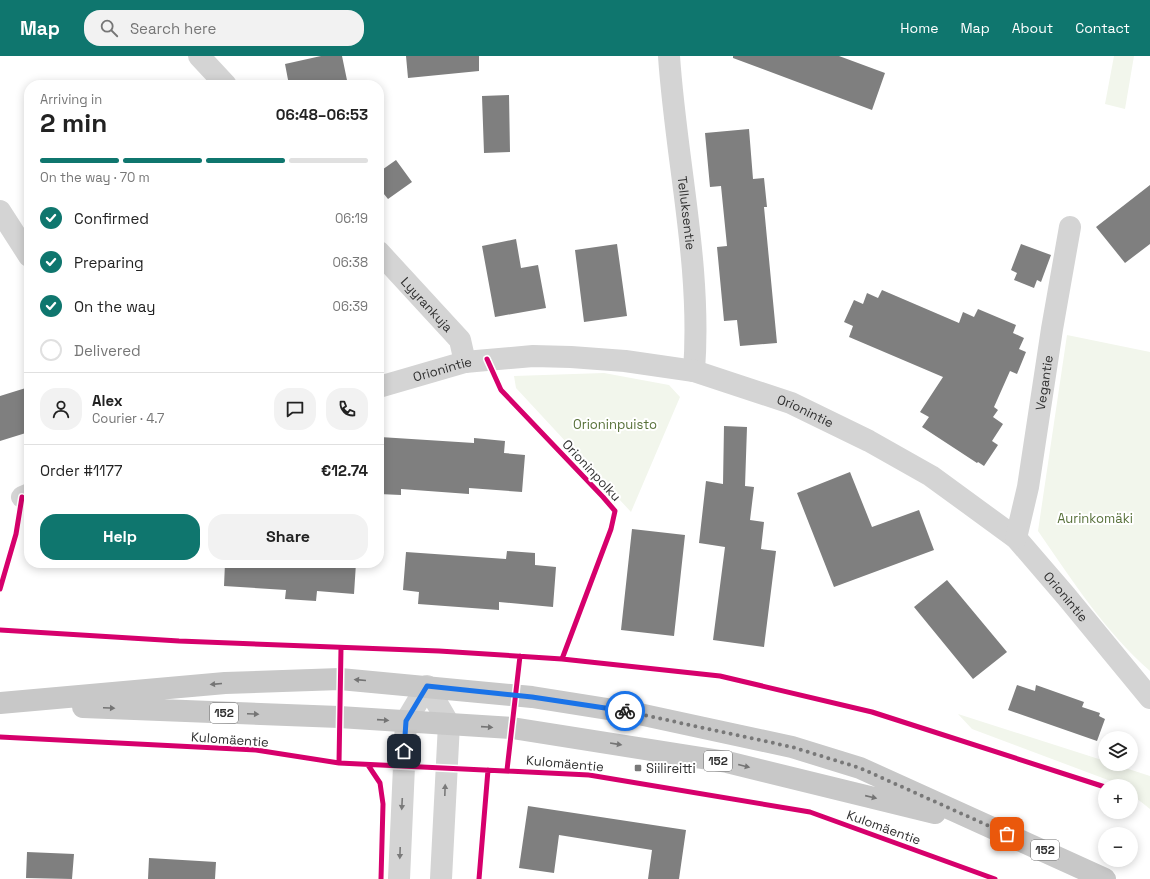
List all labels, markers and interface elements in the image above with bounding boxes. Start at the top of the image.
search box [84,10,364,46]
text: Map [20,16,60,41]
icon: search [98,17,120,39]
text: Search here [130,19,216,38]
text: Home [900,19,938,37]
text: Map [960,19,990,37]
text: About [1012,19,1053,37]
text: Contact [1075,19,1130,37]
text: Arriving in [40,91,102,108]
text: 06:48–06:53 [276,105,368,124]
text: 2 min [40,106,107,140]
text: On the way · 70 m [40,169,150,186]
street label: Telluksentie [673,175,699,251]
icon: check [40,207,62,229]
text: Confirmed [74,209,149,228]
text: 06:19 [335,210,368,227]
icon: check [40,251,62,273]
text: Preparing [74,253,144,272]
text: 06:38 [332,254,368,271]
street label: Lyyrankuja [397,274,457,336]
icon: check [40,295,62,317]
text: On the way [74,297,155,316]
text: 06:39 [333,298,368,315]
text: Delivered [74,341,141,360]
street label: Orionintie [411,353,473,386]
street label: Vegantie [1032,354,1057,412]
button: person [40,388,82,430]
button: chat [274,388,316,430]
button: phone [326,388,368,430]
text: Alex [92,391,123,410]
street label: Orionintie [775,391,836,431]
text: Courier · 4.7 [92,410,164,427]
park label: Orioninpuisto [573,416,657,433]
street label: Orioninpolku [559,436,625,505]
text: Order #1177 [40,461,122,480]
text: €12.74 [321,461,368,480]
park label: Aurinkomäki [1057,510,1133,527]
button: Help [40,514,200,560]
button: Share [208,514,368,560]
street label: Orionintie [1040,568,1092,625]
one-way arrow [354,677,366,684]
one-way arrow [210,680,222,687]
courier [605,691,645,731]
icon: bike [614,700,636,722]
road number: 152 [210,703,238,723]
one-way arrow [103,705,116,711]
one-way arrow [247,711,260,717]
one-way arrow [377,716,389,723]
one-way arrow [481,723,493,730]
street label: Kulomäentie [191,728,269,751]
map controls [1098,731,1138,867]
button: layers [1098,731,1138,771]
pin [387,734,421,768]
icon: home [393,740,415,762]
one-way arrow [610,741,622,747]
road number: 152 [704,751,732,771]
street label: Kulomäentie [525,752,604,775]
place label: Siilireitti [646,760,696,777]
marker: Siilireitti [633,763,643,773]
one-way arrow [738,764,750,770]
button: + [1098,779,1138,819]
one-way arrow [441,784,448,796]
one-way arrow [864,795,877,801]
one-way arrow [399,798,405,811]
street label: Kulomäentie [844,806,923,849]
pin [990,817,1024,851]
icon: bag [996,823,1018,845]
button: − [1098,827,1138,867]
road number: 152 [1031,840,1059,860]
one-way arrow [396,847,403,859]

